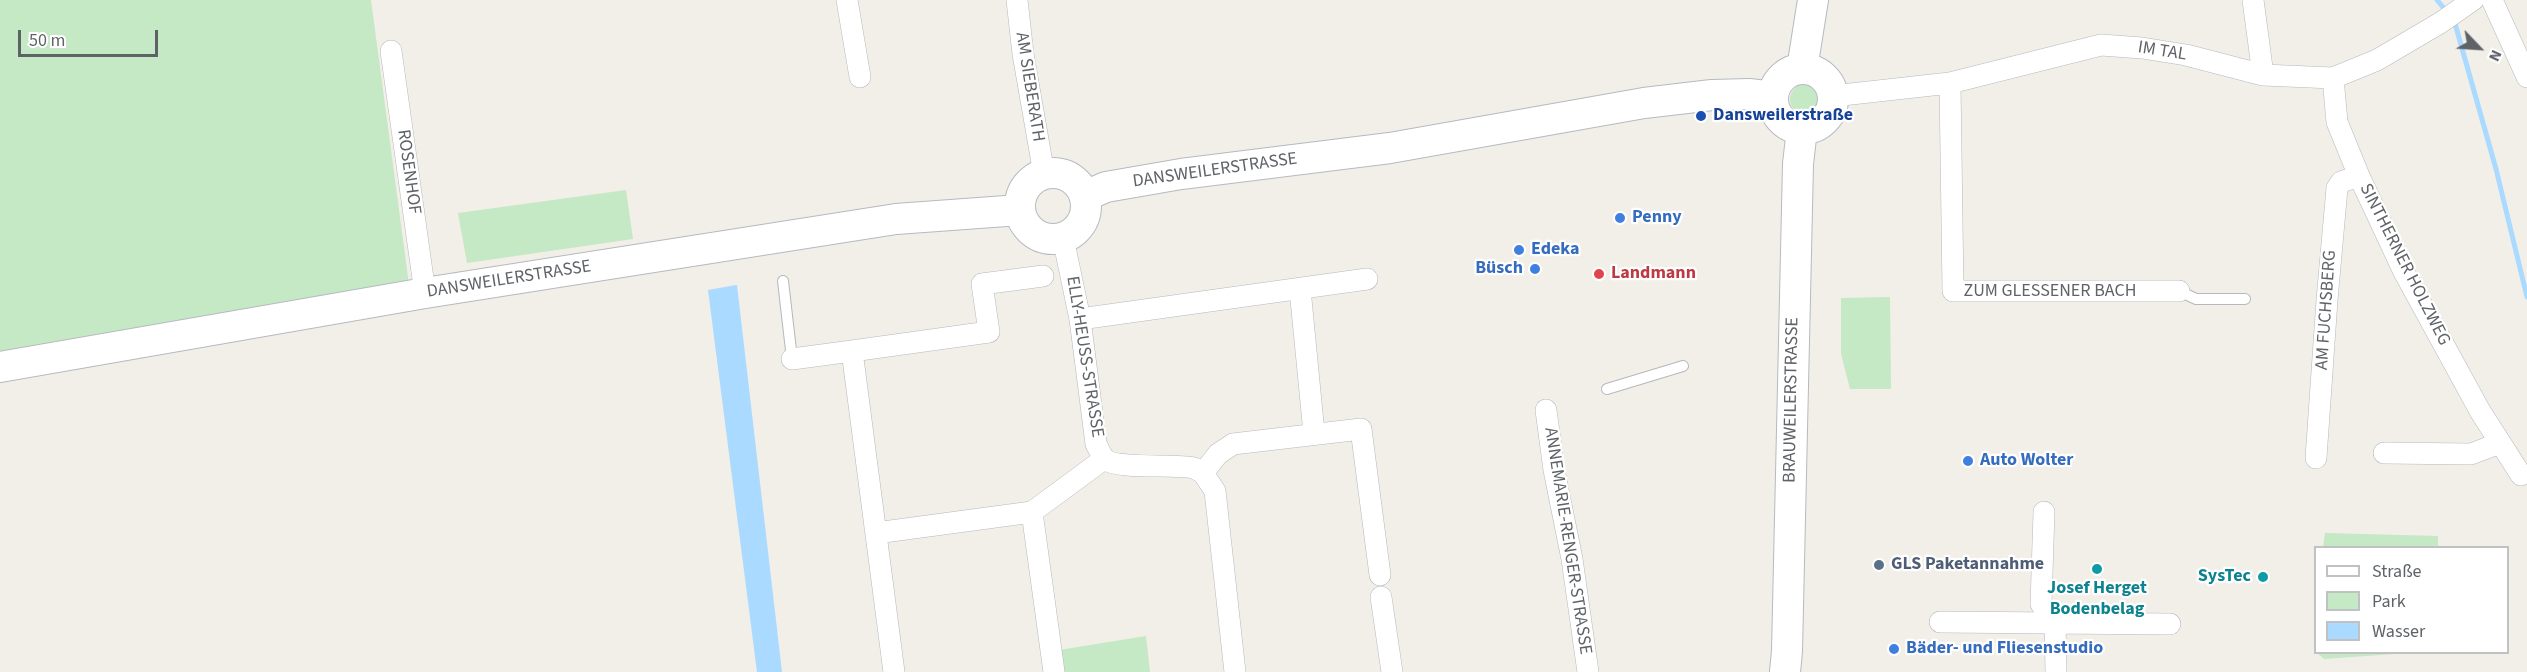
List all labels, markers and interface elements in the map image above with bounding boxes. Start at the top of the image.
scale bar [21,18,160,56]
north arrow [2449,18,2509,78]
text: 50 m [29,28,65,53]
street label: AM SIEBERATH [1010,31,1048,143]
street label: IM TAL [2136,38,2188,66]
text: N [2483,46,2508,65]
place label: Dansweilerstraße [1713,105,1853,127]
marker: Dansweilerstraße [1694,109,1708,123]
street label: ROSENHOF [391,128,425,216]
street label: DANSWEILERSTRASSE [1131,149,1299,193]
street label: SINTHERNER HOLZWEG [2354,180,2454,350]
place label: Penny [1632,207,1682,229]
marker: Penny [1613,211,1627,225]
place label: Edeka [1531,239,1579,261]
marker: Edeka [1512,243,1526,257]
street label: AM FUCHSBERG [2312,249,2342,371]
street label: DANSWEILERSTRASSE [425,256,593,304]
place label: Büsch [1475,258,1523,280]
marker: Büsch [1528,262,1542,276]
place label: Landmann [1611,263,1696,285]
marker: Landmann [1592,267,1606,281]
street label: ELLY-HEUSS-STRASSE [1061,275,1107,439]
street label: ZUM GLESSENER BACH [1964,281,2136,303]
street label: BRAUWEILERSTRASSE [1780,317,1804,483]
street label: ANNEMARIE-RENGER-STRASSE [1538,426,1596,656]
place label: Auto Wolter [1980,450,2073,472]
marker: Auto Wolter [1961,454,1975,468]
legend [2314,546,2509,654]
place label: GLS Paketannahme [1891,554,2044,576]
marker: GLS Paketannahme [1872,558,1886,572]
text: Straße [2372,559,2421,584]
marker: Josef Herget Bodenbelag [2090,562,2104,576]
place label: SysTec [2198,566,2251,588]
marker: SysTec [2256,570,2270,584]
place label: Josef Herget Bodenbelag [2047,578,2147,620]
text: Park [2372,589,2406,614]
text: Wasser [2372,619,2425,644]
place label: Bäder- und Fliesenstudio [1906,638,2103,660]
marker: Bäder- und Fliesenstudio [1887,642,1901,656]

